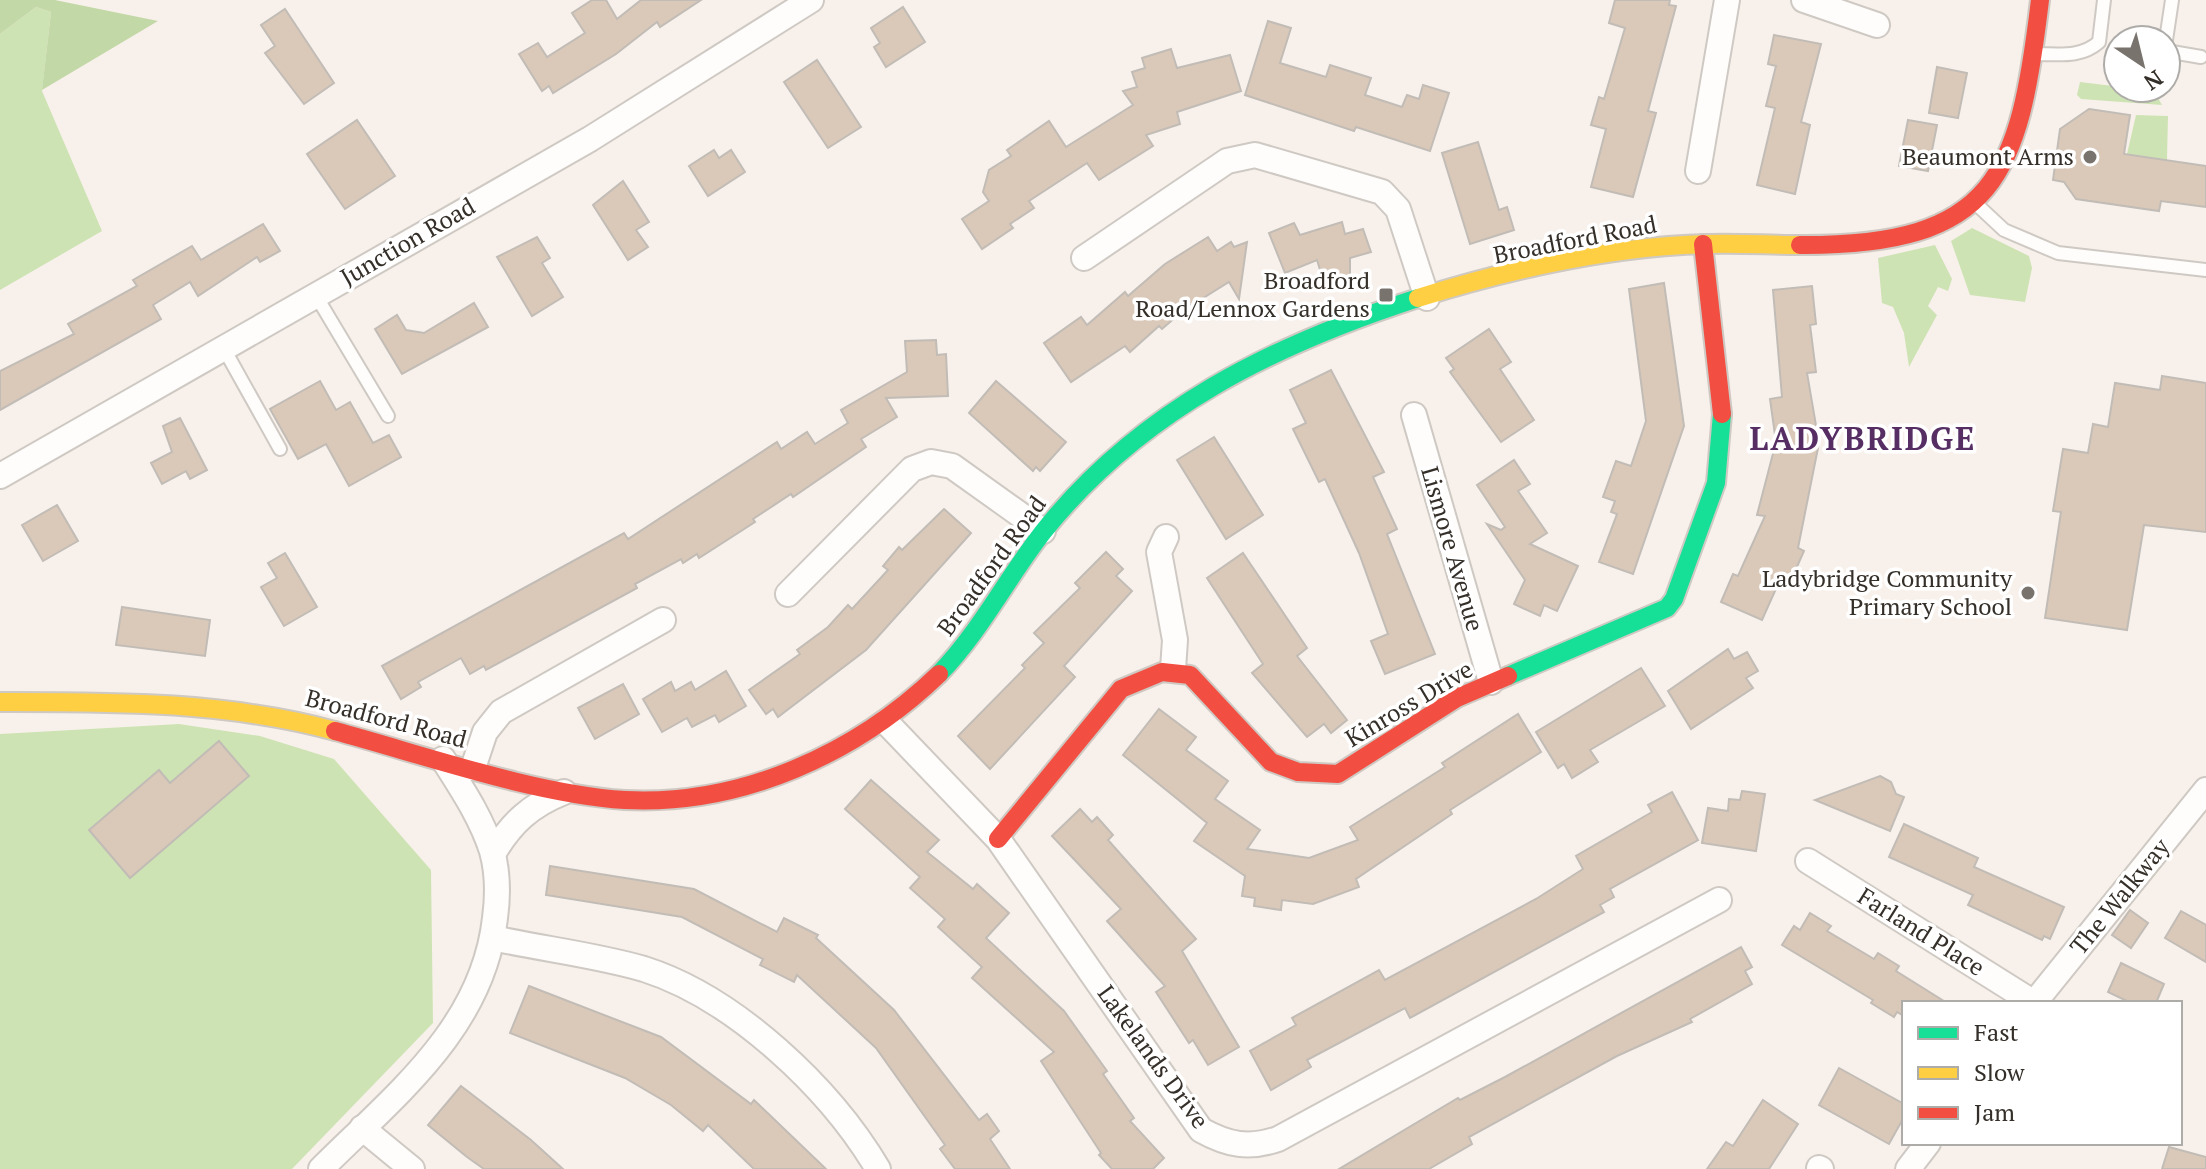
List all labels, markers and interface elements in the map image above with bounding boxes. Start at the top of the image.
north arrow [2102,24,2182,104]
text: N [2138,64,2169,98]
place label: Beaumont Arms [1902,140,2074,172]
marker: Beaumont Arms [2081,148,2099,166]
street label: Junction Road [334,190,481,293]
street label: Broadford Road [1490,208,1659,271]
place label: Broadford Road/Lennox Gardens [1135,264,1370,324]
marker: Broadford Road/Lennox Gardens [1377,286,1395,304]
district label: LADYBRIDGE [1750,417,1976,459]
street label: Lismore Avenue [1414,463,1492,635]
street label: Broadford Road [930,489,1053,642]
place label: Ladybridge Community Primary School [1762,562,2013,622]
marker: Ladybridge Community Primary School [2019,584,2037,602]
street label: Kinross Drive [1339,653,1478,754]
street label: Broadford Road [302,681,470,755]
street label: The Walkway [2062,831,2177,961]
street label: Farland Place [1852,880,1991,983]
street label: Lakelands Drive [1091,978,1217,1135]
legend [1902,1001,2182,1145]
text: Fast [1974,1016,2019,1048]
text: Slow [1974,1056,2025,1088]
text: Jam [1974,1096,2015,1128]

